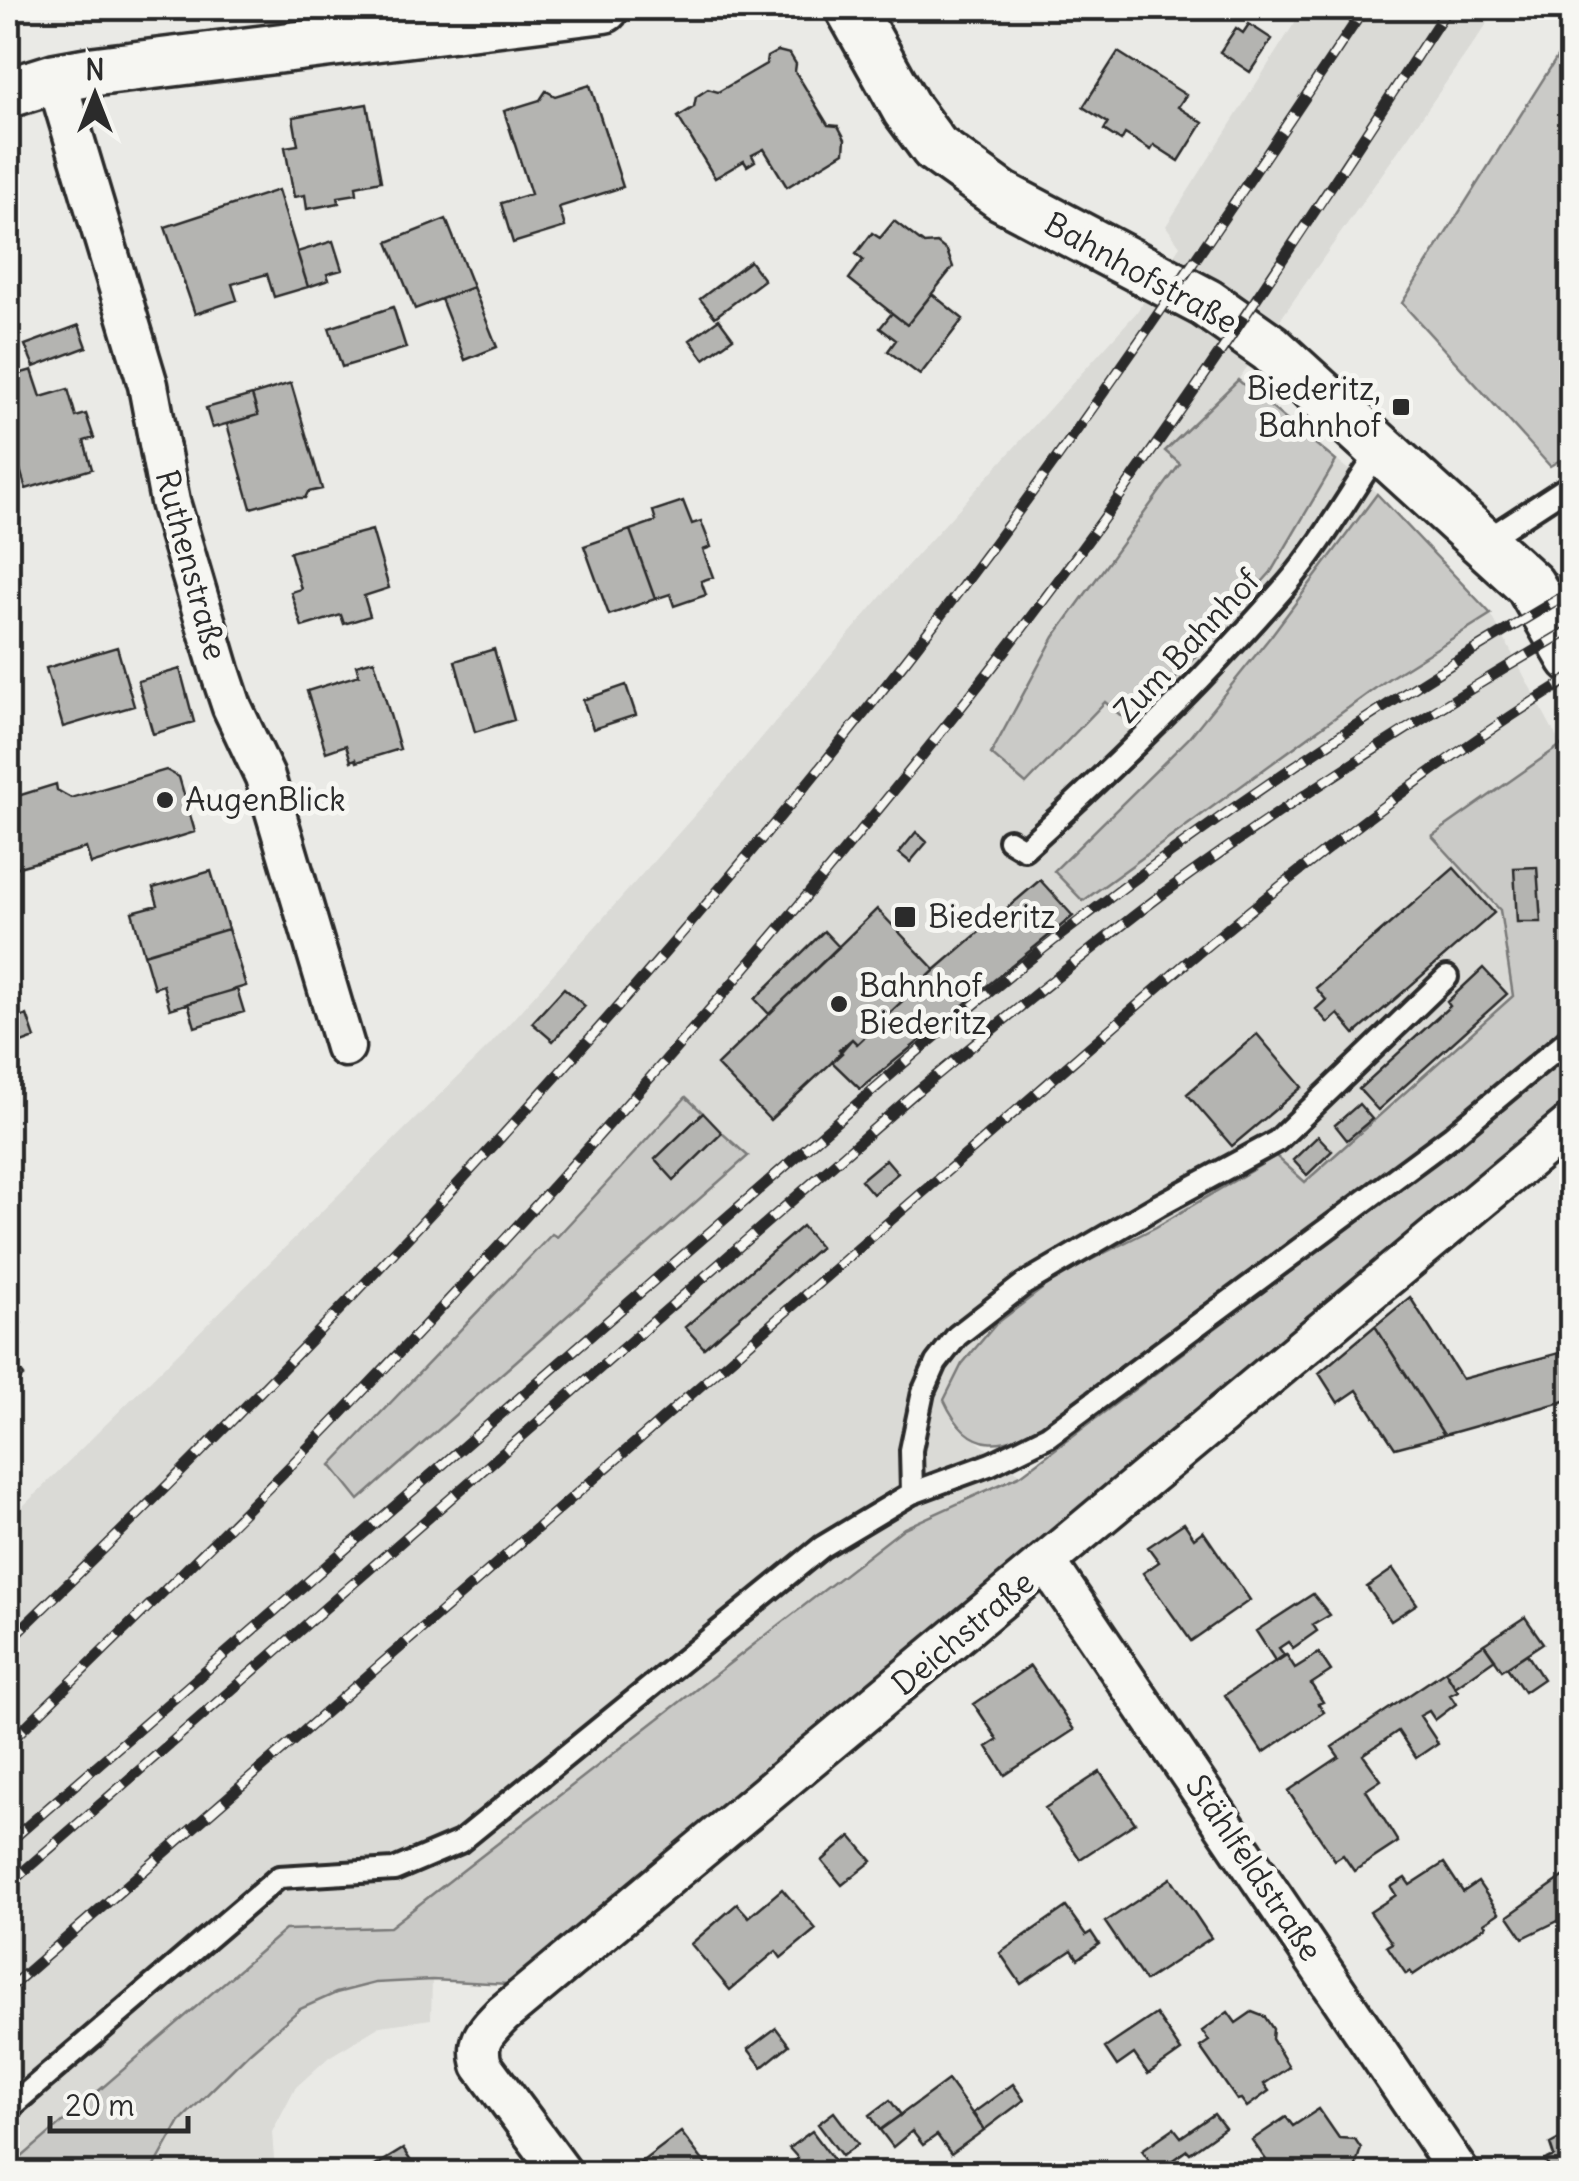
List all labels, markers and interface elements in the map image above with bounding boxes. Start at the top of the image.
north arrow [45,45,145,145]
text: N [85,52,105,88]
street label: Bahnhofstraße [1038,203,1245,342]
place label: Biederitz, Bahnhof [1247,368,1382,446]
marker: Biederitz, Bahnhof [1390,396,1412,418]
street label: Ruthenstraße [146,465,237,664]
street label: Zum Bahnhof [1105,560,1268,731]
place label: AugenBlick [185,779,346,820]
marker: AugenBlick [154,789,176,811]
place label: Biederitz [928,896,1056,937]
marker: Biederitz [892,904,918,930]
place label: Bahnhof Biederitz [859,965,987,1043]
marker: Bahnhof Biederitz [828,993,850,1015]
street label: Deichstraße [883,1561,1042,1704]
street label: Stählfeldstraße [1177,1767,1332,1969]
scale bar [50,2071,188,2133]
text: 20 m [65,2086,135,2124]

